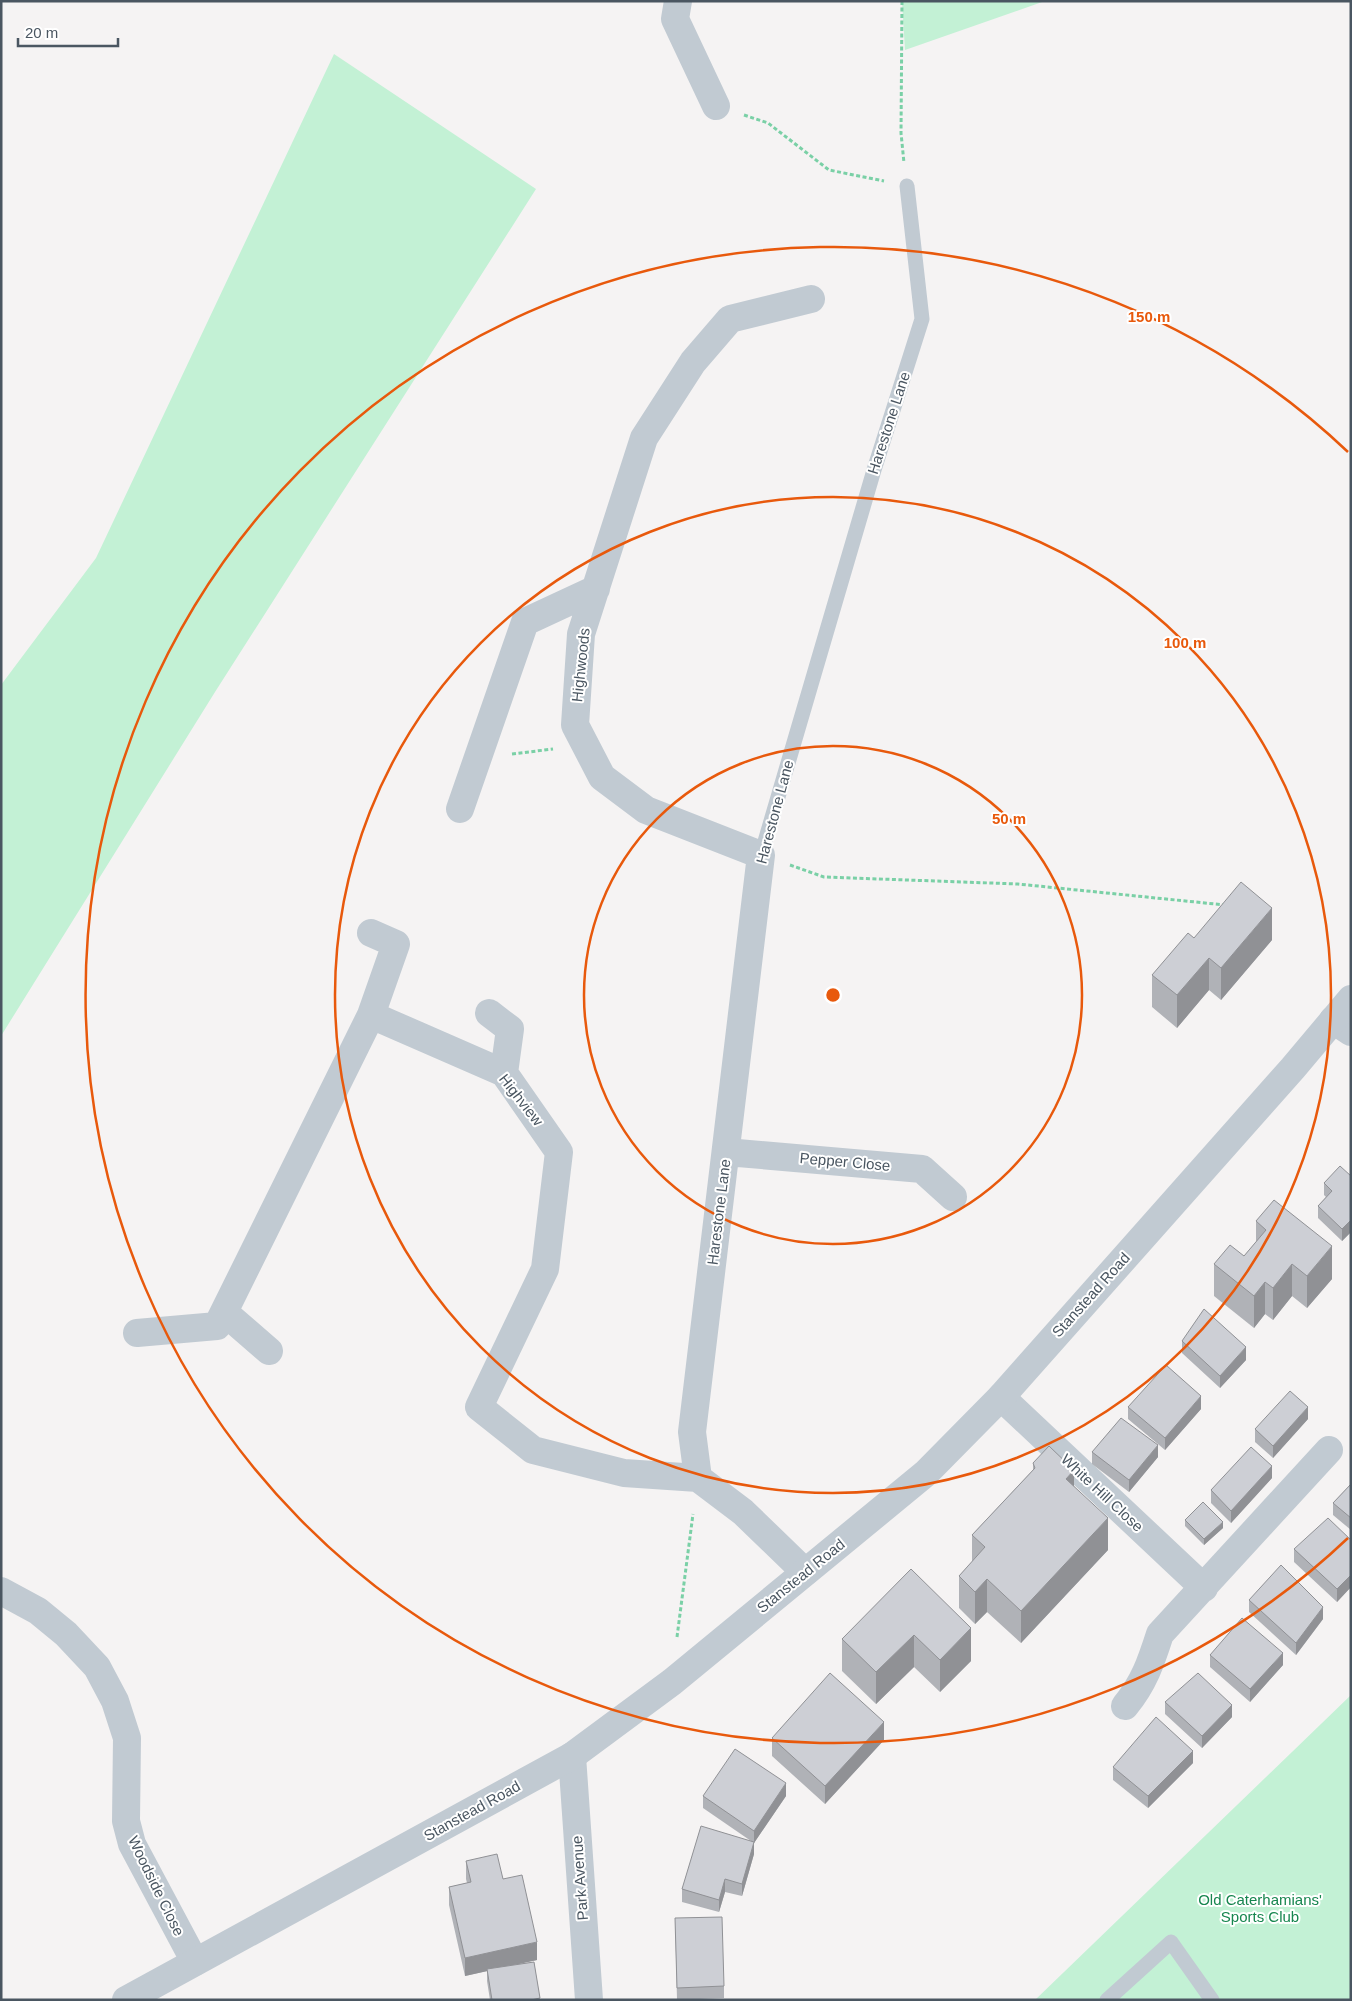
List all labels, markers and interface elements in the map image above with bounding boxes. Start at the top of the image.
scale bar [18,15,118,47]
text: 20 m [25,24,58,41]
text: 150 m [1128,308,1170,325]
street label: Harestone Lane [864,369,913,476]
street label: Highwoods [568,627,593,703]
text: 100 m [1164,634,1206,651]
street label: Harestone Lane [752,758,797,866]
text: 50 m [992,810,1026,827]
centre of rings [824,986,842,1004]
street label: Highview [496,1070,547,1129]
street label: Pepper Close [799,1149,891,1174]
street label: Harestone Lane [704,1158,733,1266]
street label: Stanstead Road [1048,1249,1133,1340]
street label: White Hill Close [1058,1450,1147,1535]
street label: Stanstead Road [754,1535,848,1616]
street label: Stanstead Road [421,1777,523,1844]
street label: Woodside Close [125,1833,188,1938]
street label: Park Avenue [568,1835,591,1921]
park label: Old Caterhamians' Sports Club [1198,1891,1322,1925]

